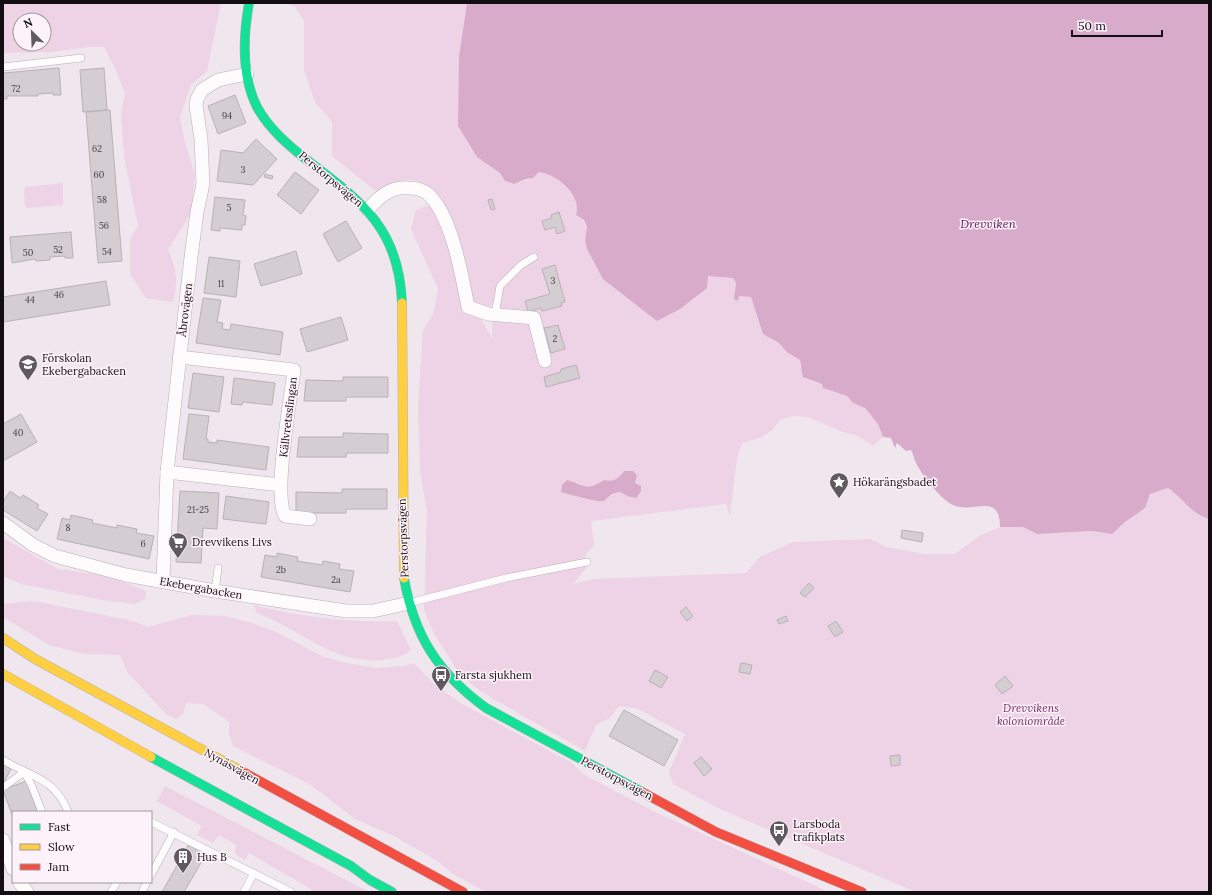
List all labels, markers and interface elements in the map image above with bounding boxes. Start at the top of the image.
north arrow [12,12,52,52]
scale bar [1072,12,1162,38]
text: N [21,15,35,31]
text: 50 m [1078,18,1106,33]
house number: 72 [12,83,21,94]
house number: 94 [222,110,232,121]
house number: 62 [92,143,102,154]
street label: Perstorpsvägen [296,148,366,210]
house number: 3 [240,164,246,175]
house number: 60 [94,169,105,180]
house number: 58 [97,194,107,205]
house number: 5 [227,202,232,213]
water label: Drevviken [960,216,1016,231]
house number: 56 [99,220,109,231]
house number: 52 [53,244,63,255]
house number: 54 [102,246,112,257]
house number: 50 [23,247,34,258]
house number: 3 [550,275,556,286]
house number: 11 [218,278,224,289]
street label: Åbrovägen [175,282,195,339]
house number: 46 [54,289,64,300]
house number: 44 [25,294,35,305]
house number: 2 [553,333,558,344]
place label: Förskolan Ekebergabacken [42,351,126,378]
school or university icon: Förskolan Ekebergabacken [17,353,39,381]
street label: Källvretsslingan [276,376,300,458]
house number: 40 [13,427,24,438]
place icon: Hökarängsbadet [828,471,850,499]
place label: Hökarängsbadet [853,475,937,489]
street label: Perstorpsvägen [395,498,411,578]
house number: 21-25 [187,504,209,515]
house number: 8 [65,522,71,533]
supermarket icon: Drevvikens Livs [167,531,189,559]
place label: Drevvikens Livs [192,535,272,549]
house number: 6 [140,538,146,549]
house number: 2b [276,564,286,575]
street label: Ekebergabacken [158,574,244,602]
house number: 2a [331,574,341,585]
bus stop icon: Farsta sjukhem [430,664,452,692]
place label: Farsta sjukhem [455,668,532,682]
park label: Drevvikens koloniområde [997,701,1065,728]
street label: Nynäsvägen [202,745,262,787]
street label: Perstorpsvägen [579,753,656,803]
legend [12,811,152,883]
place label: Larsboda trafikplats [793,817,845,844]
text: Fast [48,819,71,834]
bus stop icon: Larsboda trafikplats [768,819,790,847]
text: Slow [48,839,75,854]
building icon: Hus B [172,846,194,874]
place label: Hus B [197,850,227,864]
text: Jam [47,859,69,874]

